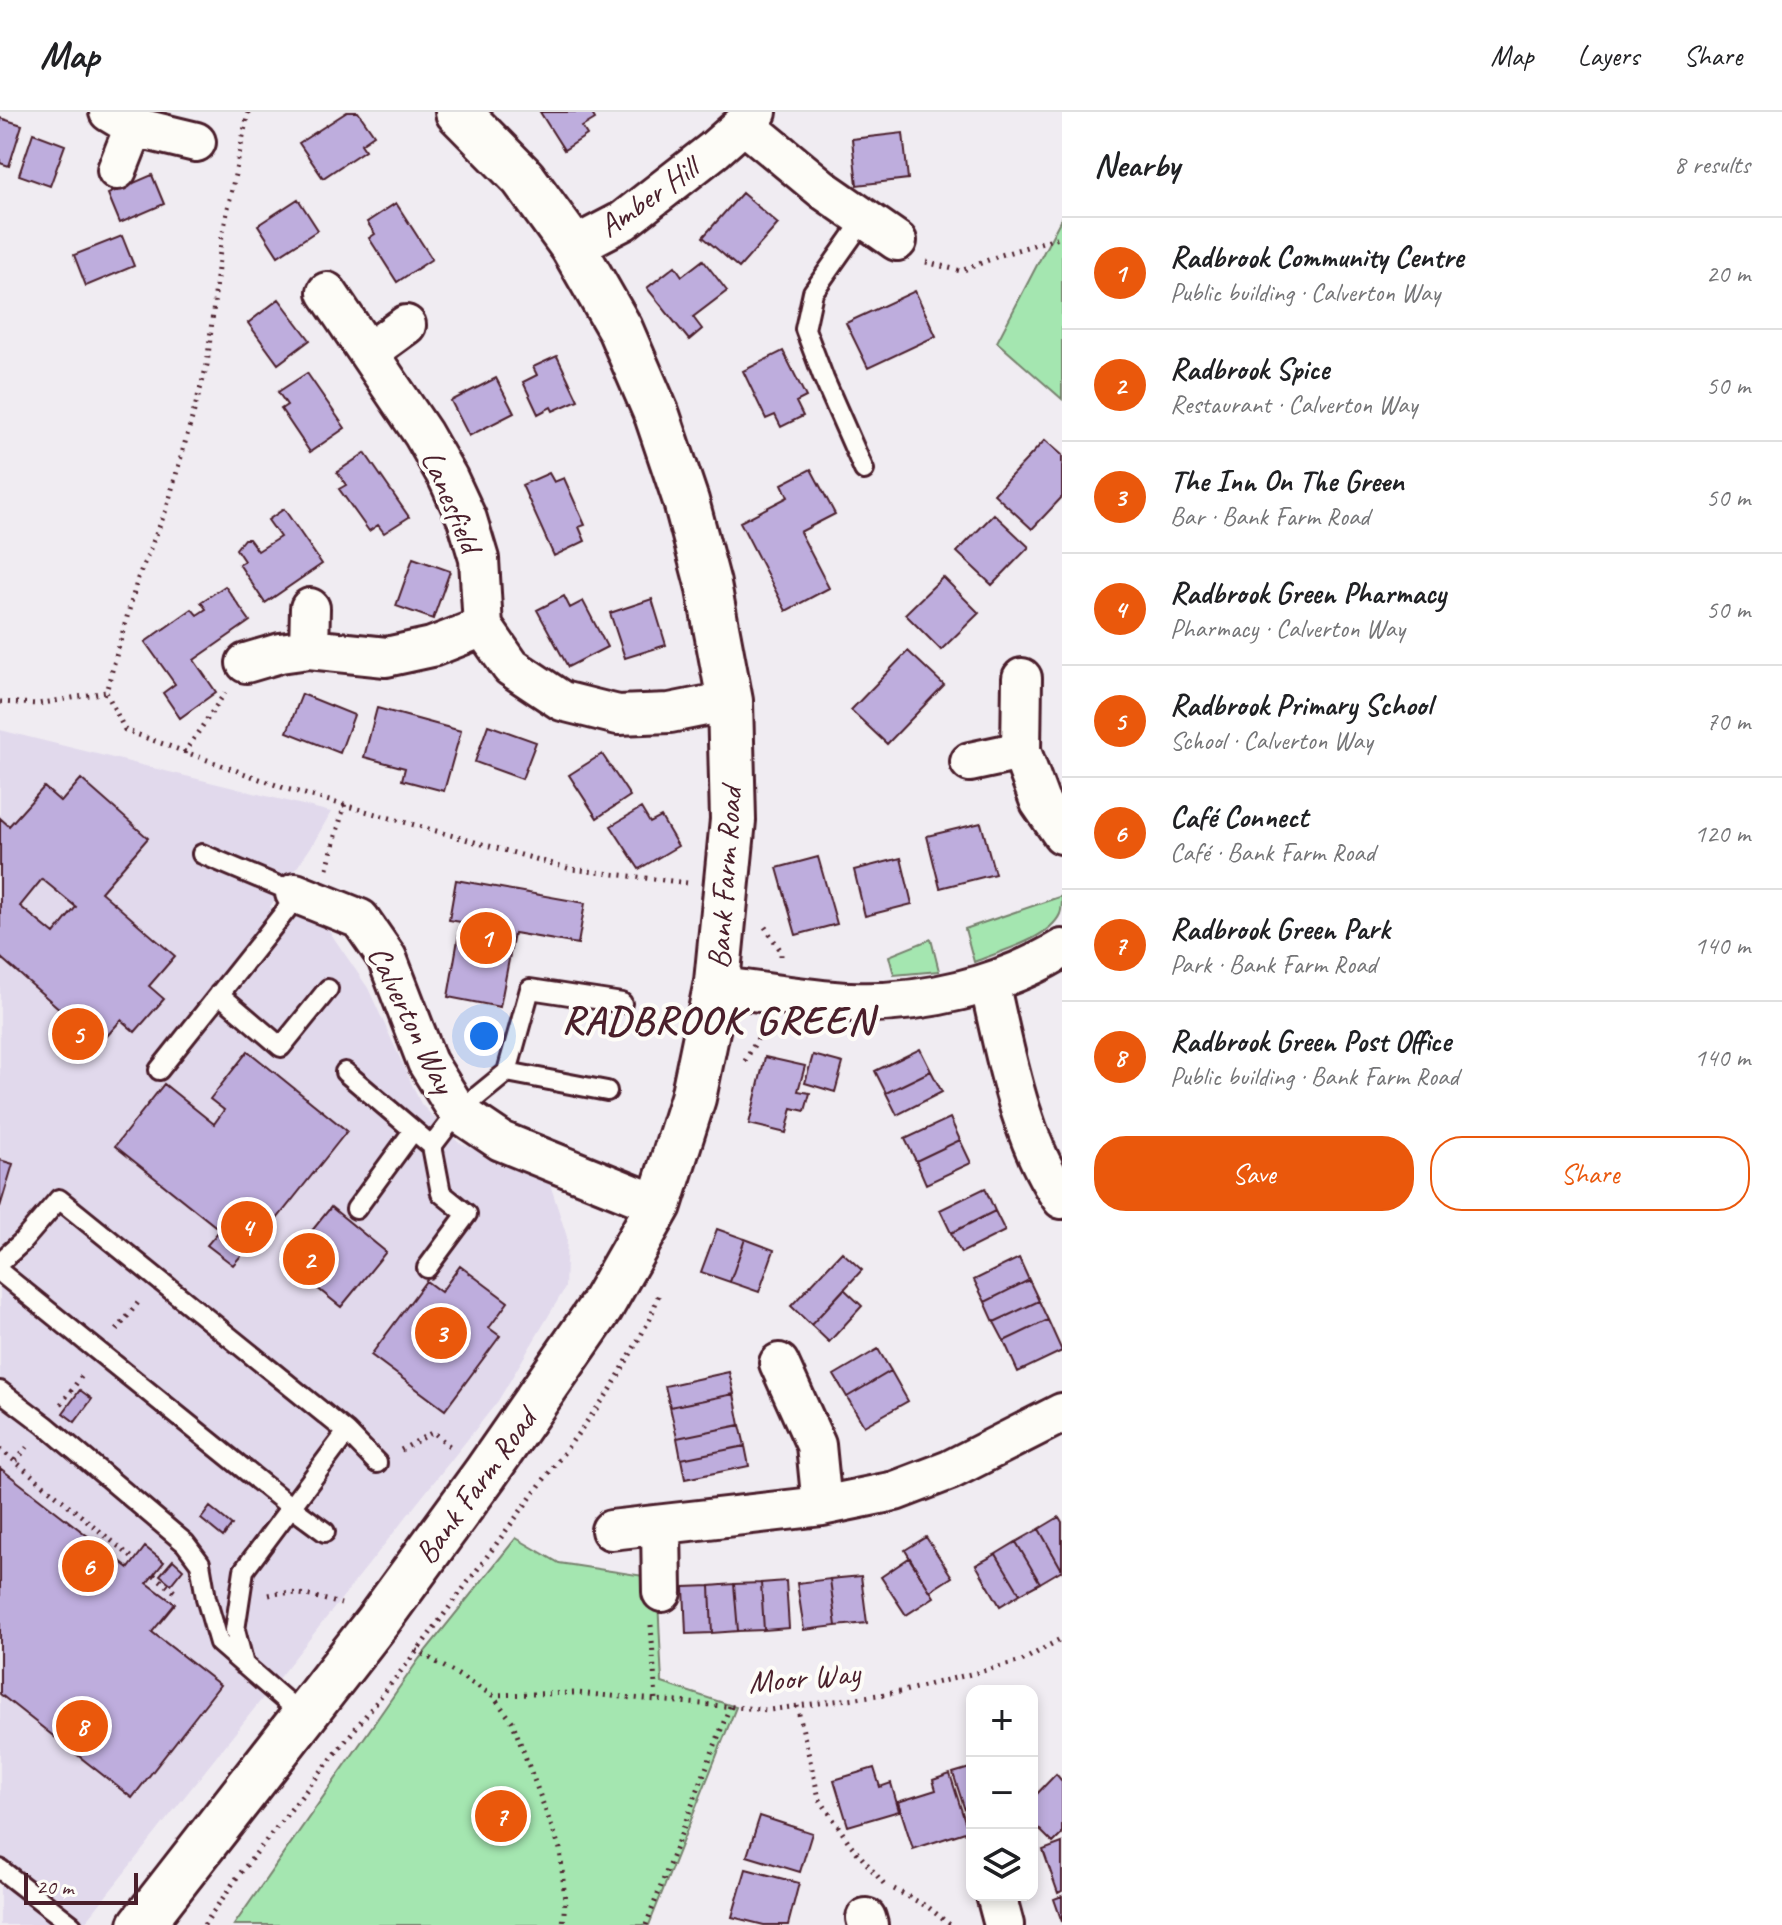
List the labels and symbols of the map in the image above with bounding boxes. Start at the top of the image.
street label: Amber Hill [590,145,711,246]
street label: Lanesfield [412,444,493,562]
street label: Bank Farm Road [698,780,752,970]
pin: 1 [460,908,512,968]
street label: Calverton Way [358,939,466,1102]
district label: RADBROOK GREEN [561,995,879,1045]
pin: 5 [52,1004,104,1064]
your location [464,1016,504,1056]
pin: 4 [221,1197,273,1257]
pin: 2 [283,1229,335,1289]
pin: 3 [415,1303,467,1363]
street label: Bank Farm Road [405,1396,549,1572]
pin: 6 [62,1536,114,1596]
street label: Moor Way [746,1652,864,1703]
pin: 8 [56,1696,108,1756]
pin: 7 [475,1786,527,1846]
scale bar [24,1869,138,1905]

